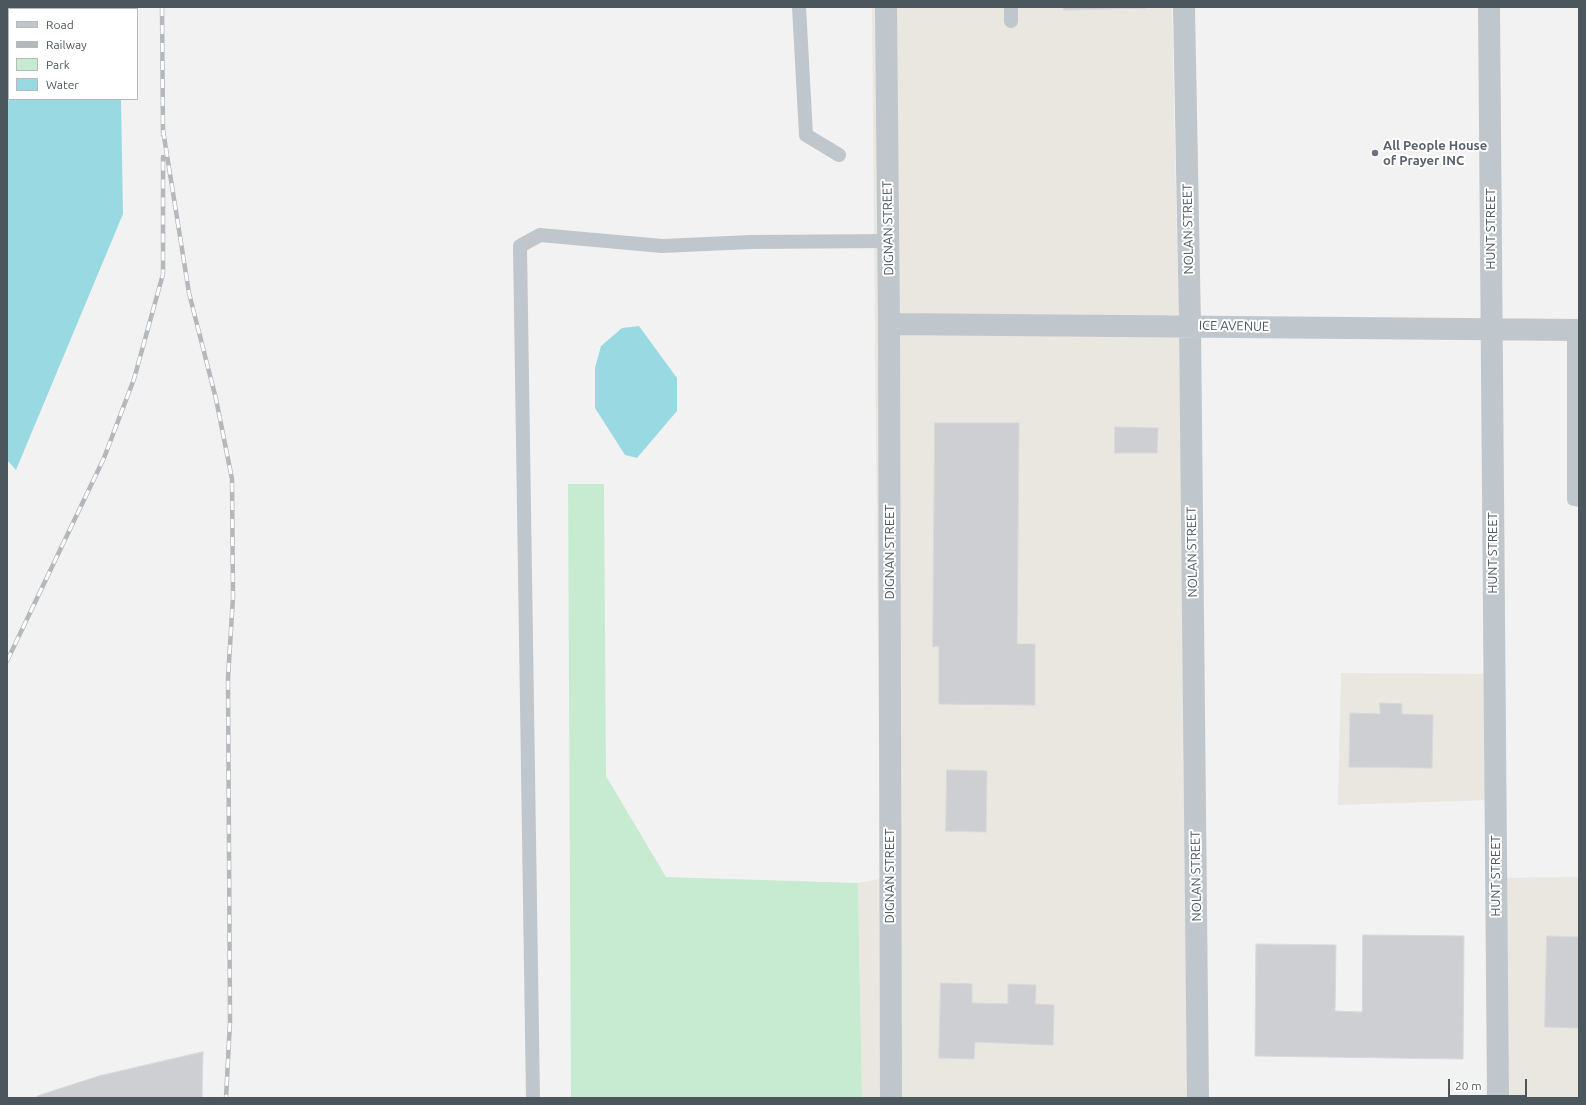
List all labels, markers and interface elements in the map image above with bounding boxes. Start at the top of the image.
legend [8,8,138,100]
text: Road [46,18,74,31]
text: Railway [46,38,87,51]
text: Park [46,58,70,71]
text: Water [46,78,79,91]
place label: All People House of Prayer INC [1383,138,1487,169]
marker: All People House of Prayer INC [1370,148,1380,158]
street label: DIGNAN STREET [879,180,897,276]
street label: NOLAN STREET [1179,183,1197,275]
street label: HUNT STREET [1483,188,1499,270]
street label: ICE AVENUE [1199,318,1269,334]
street label: DIGNAN STREET [882,504,898,600]
street label: NOLAN STREET [1183,506,1201,598]
street label: HUNT STREET [1485,512,1501,594]
street label: DIGNAN STREET [882,828,898,924]
street label: NOLAN STREET [1187,830,1205,922]
street label: HUNT STREET [1488,835,1504,917]
scale bar [1450,1071,1529,1097]
text: 20 m [1455,1079,1482,1092]

